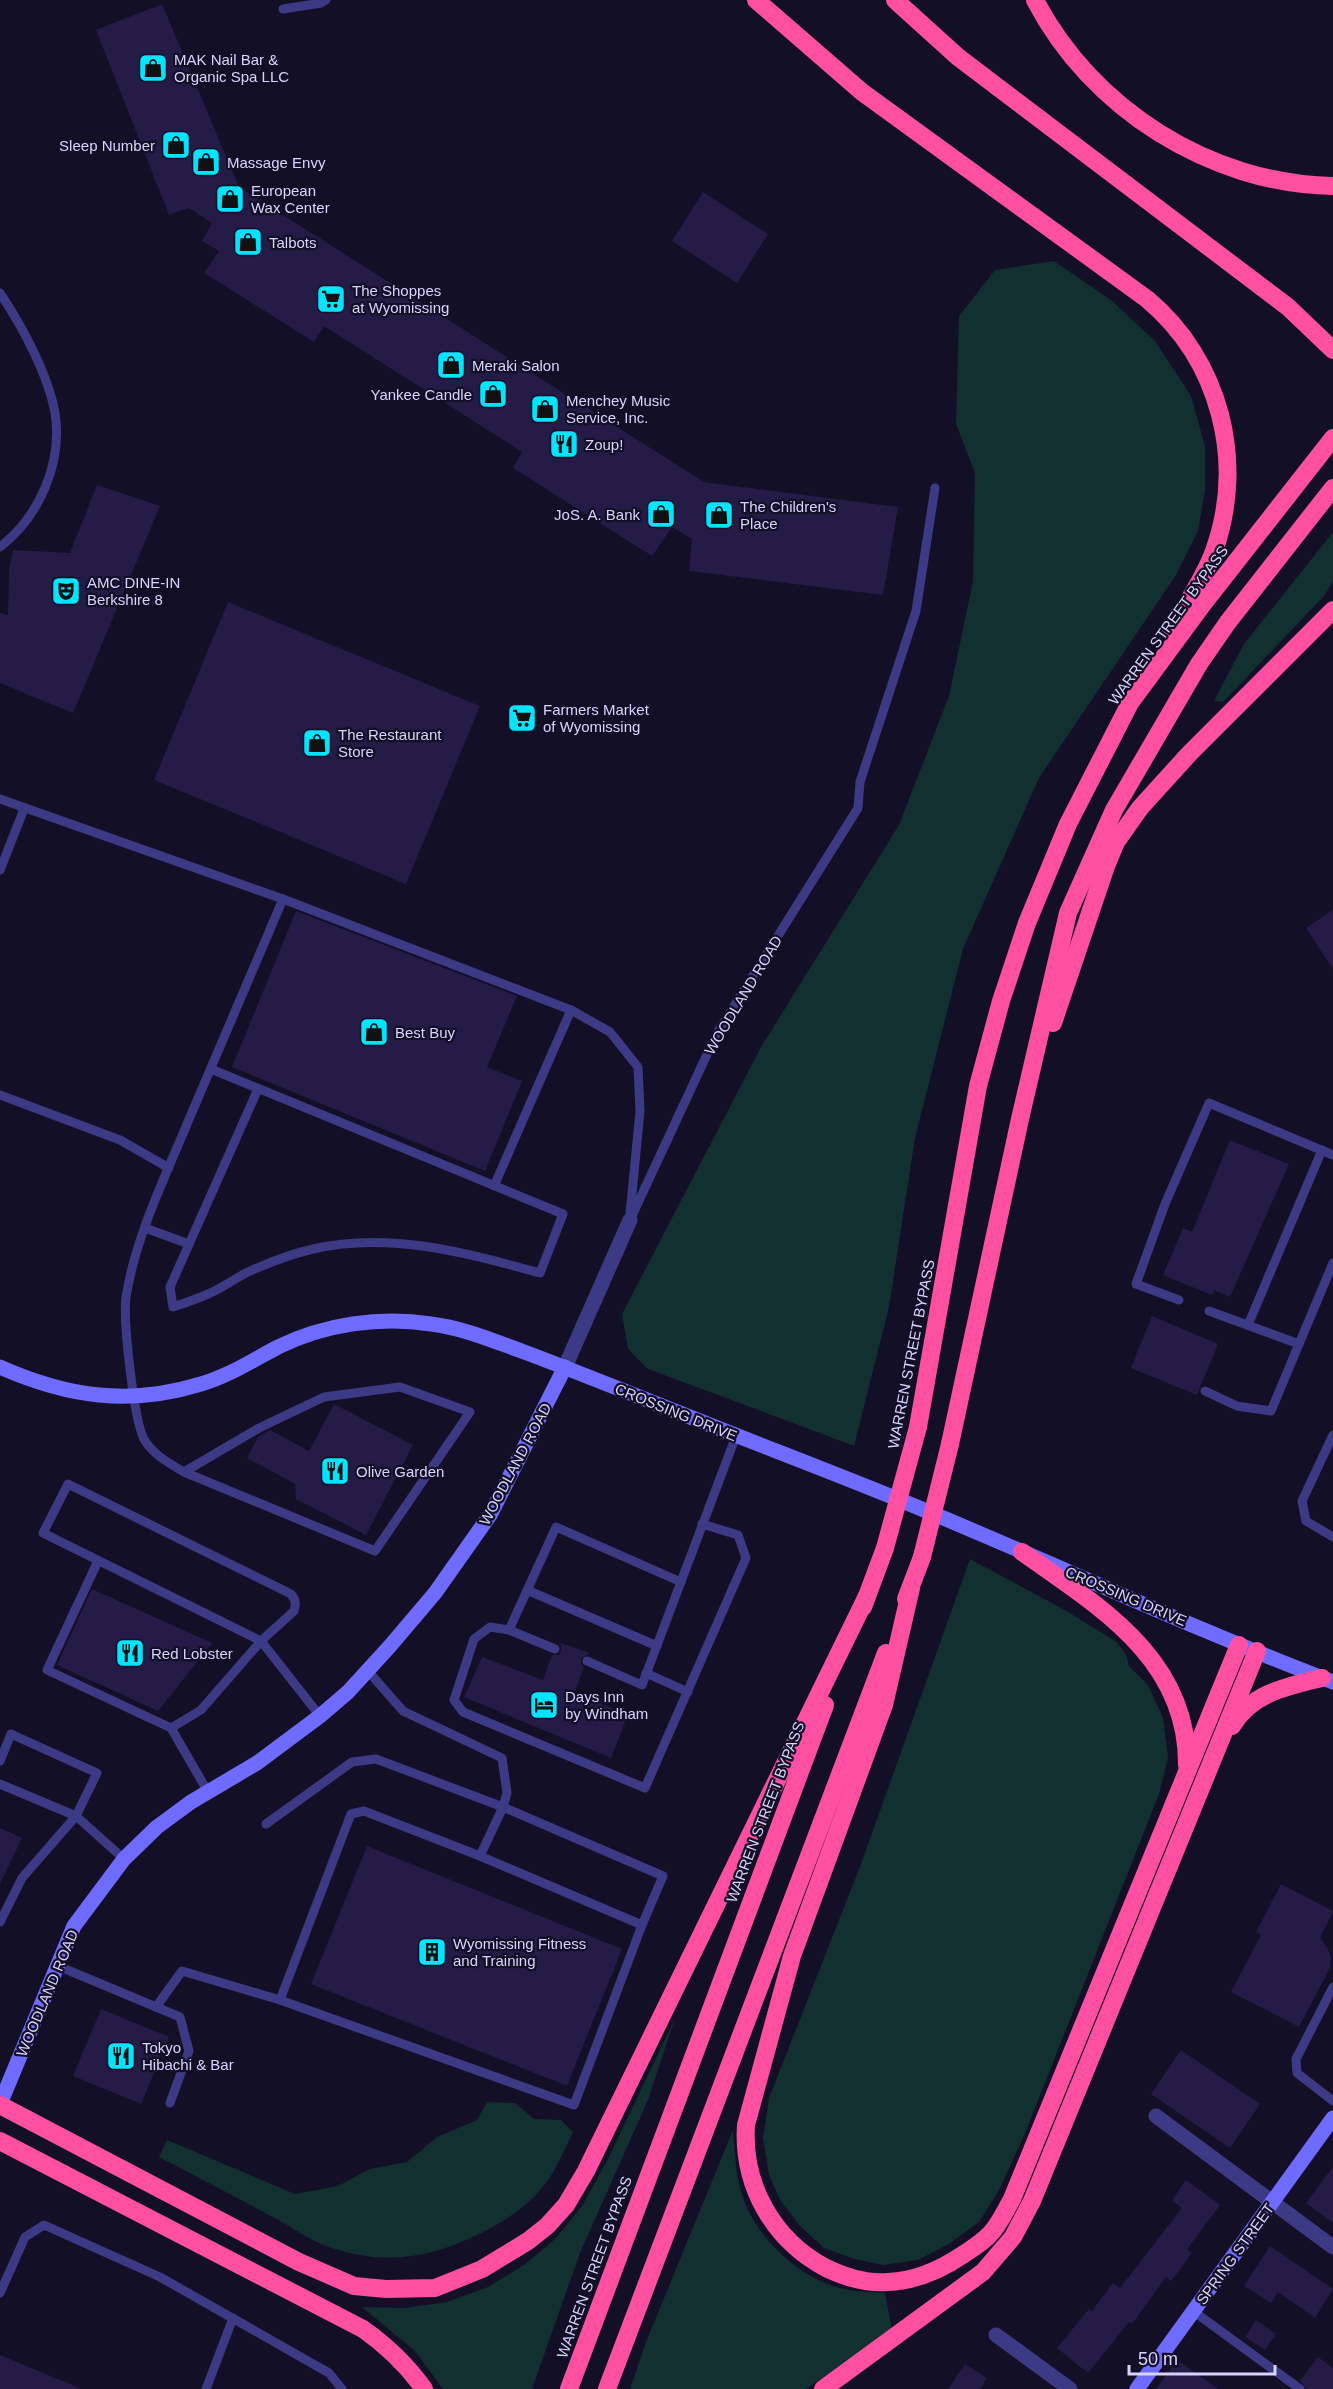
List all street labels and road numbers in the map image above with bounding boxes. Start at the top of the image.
street label: WARREN STREET BYPASS [1105,542,1231,708]
street label: WOODLAND ROAD [701,932,785,1058]
street label: WARREN STREET BYPASS [884,1258,938,1450]
street label: CROSSING DRIVE [613,1380,739,1444]
street label: WOODLAND ROAD [476,1400,554,1528]
street label: CROSSING DRIVE [1063,1563,1189,1629]
street label: WARREN STREET BYPASS [723,1719,807,1905]
street label: WOODLAND ROAD [13,1927,81,2059]
street label: WARREN STREET BYPASS [553,2174,635,2360]
street label: SPRING STREET [1193,2200,1277,2308]

